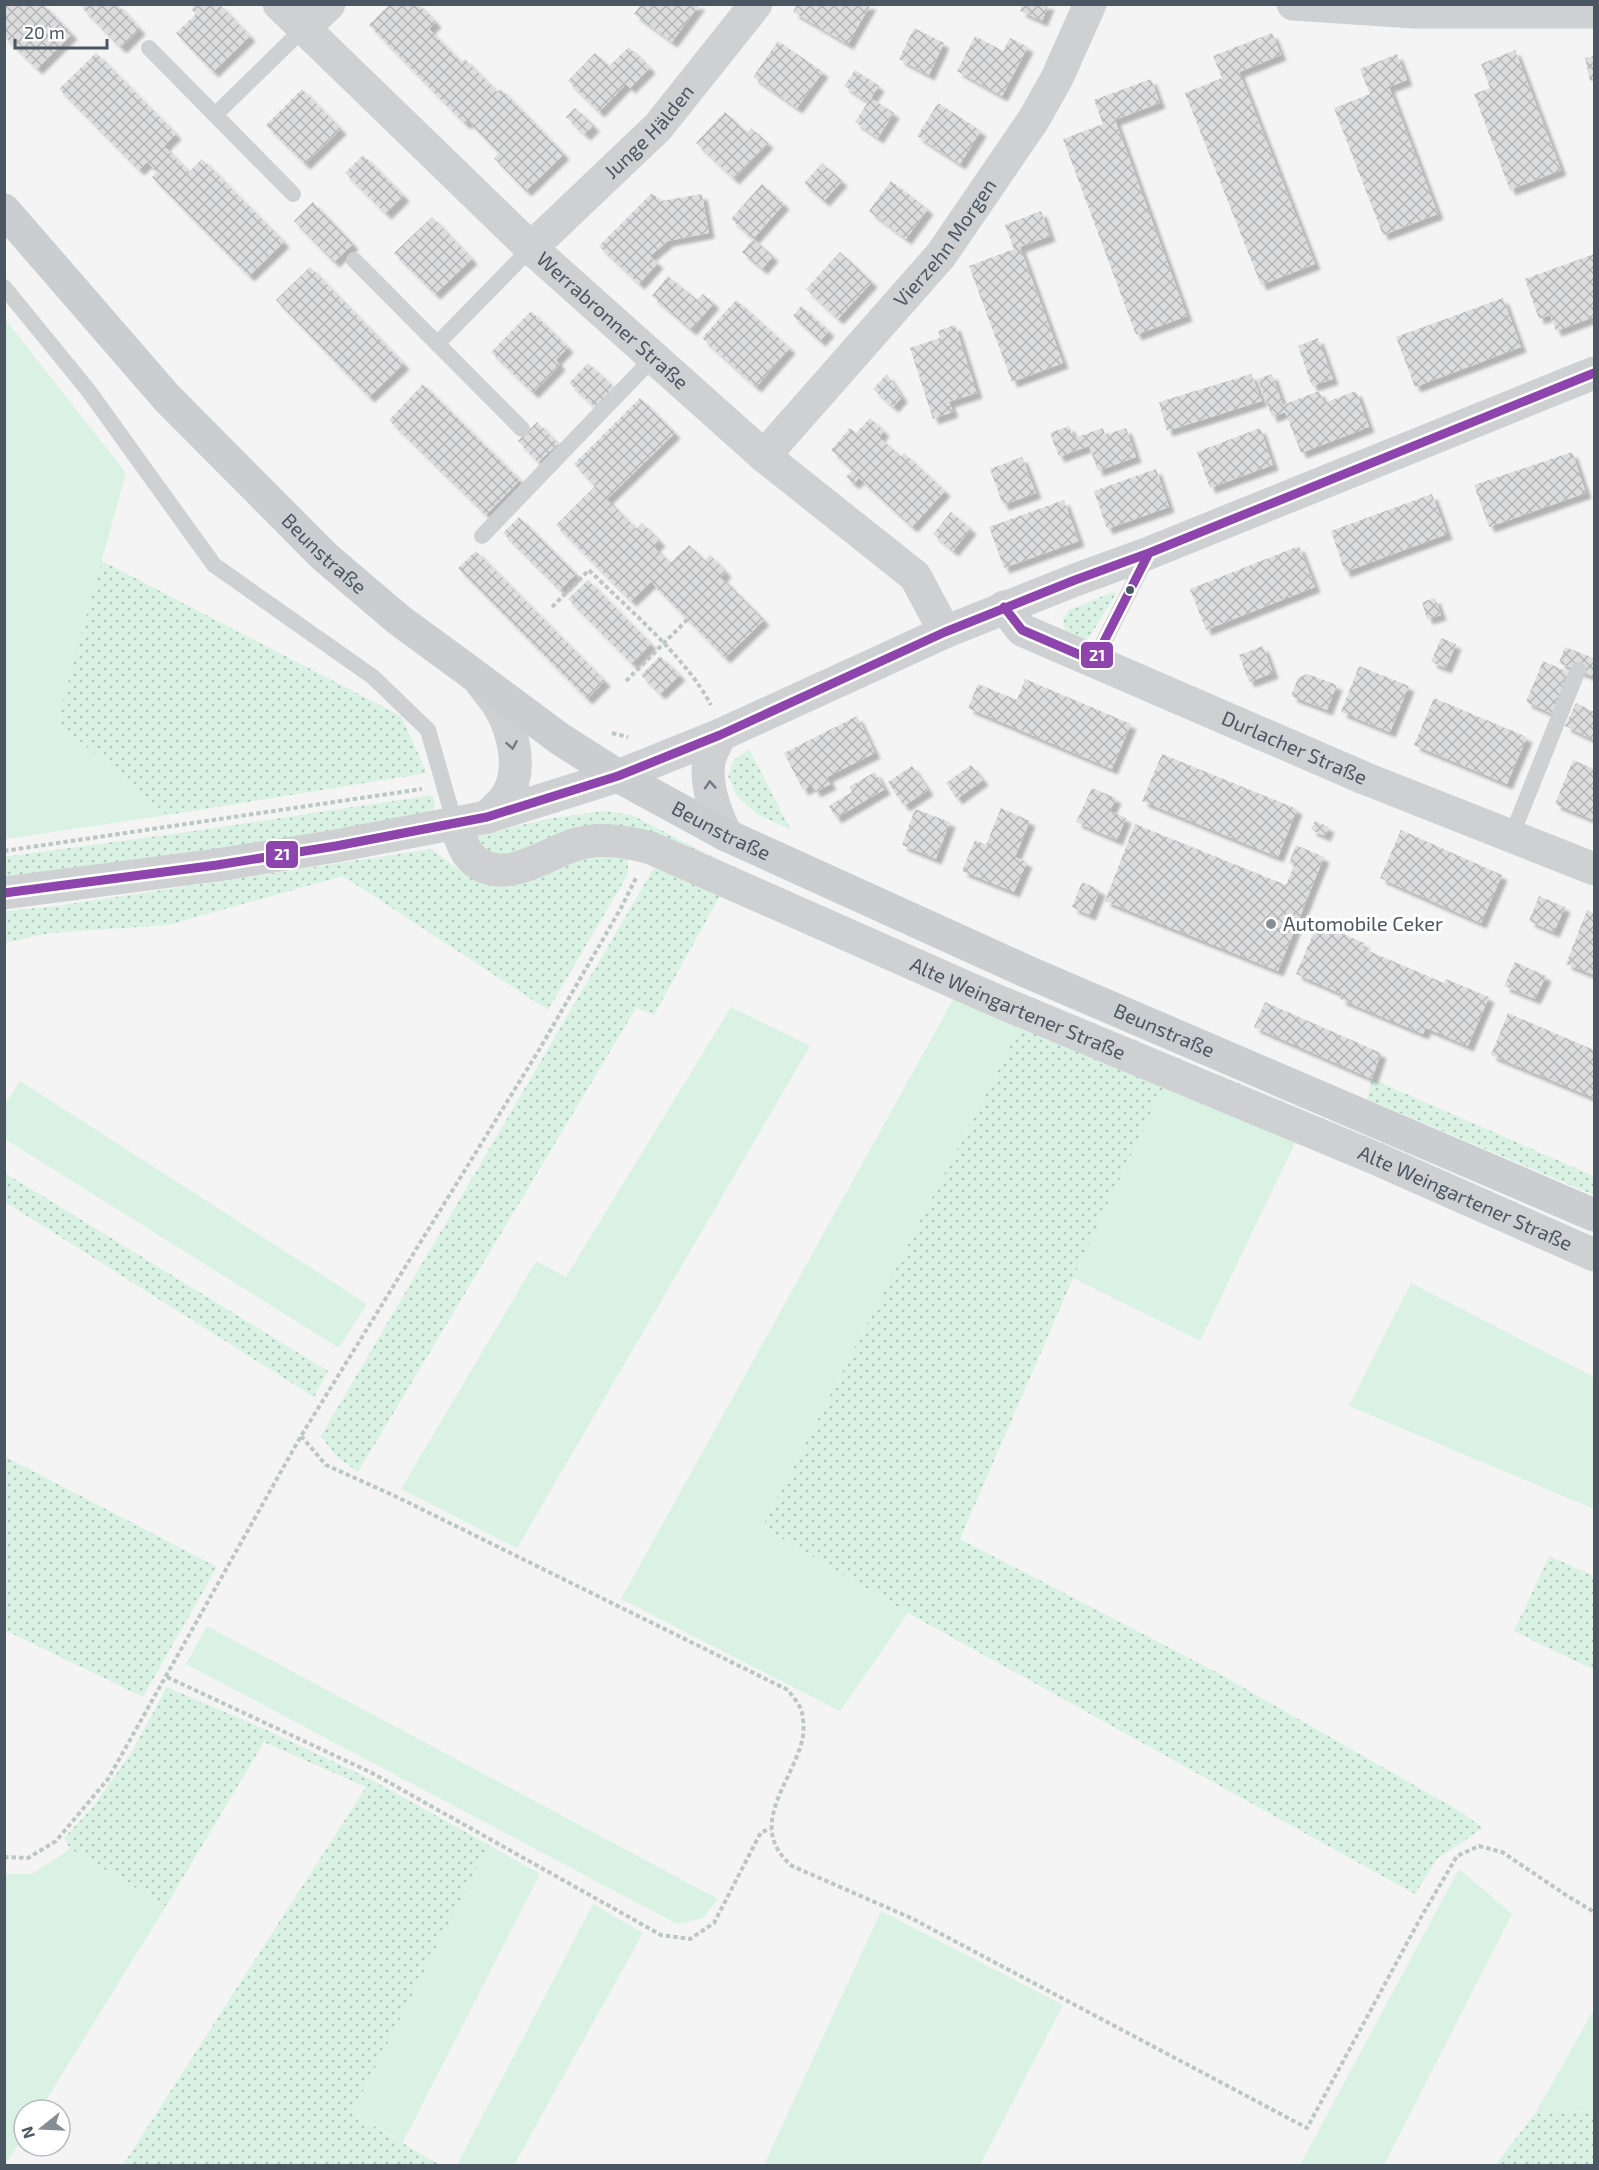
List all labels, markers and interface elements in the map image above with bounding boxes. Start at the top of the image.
scale bar [15,12,106,50]
text: 20 m [24,21,65,43]
street label: Junge Hälden [599,79,698,183]
street label: Vierzehn Morgen [888,174,1001,311]
street label: Werrabronner Straße [532,246,694,394]
street label: Beunstraße [277,508,372,598]
unlabelled marker [1124,584,1136,596]
line badge: 21 [1080,641,1114,669]
text: 21 [1089,645,1105,664]
street label: Durlacher Straße [1218,705,1371,789]
one-way arrow [506,740,518,749]
one-way arrow [704,781,717,790]
street label: Beunstraße [668,795,775,865]
line badge: 21 [265,840,299,869]
text: 21 [274,844,290,863]
place label: Automobile Ceker [1283,911,1443,935]
marker: Automobile Ceker [1264,917,1278,931]
street label: Alte Weingartener Straße [907,951,1129,1064]
street label: Beunstraße [1110,997,1218,1062]
street label: Alte Weingartener Straße [1355,1140,1577,1255]
north arrow [12,2098,72,2158]
text: N [16,2124,38,2141]

